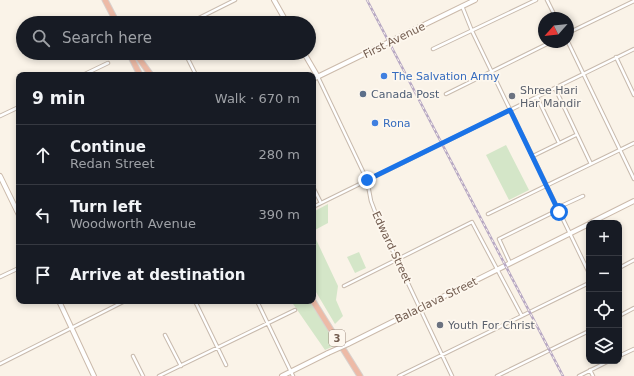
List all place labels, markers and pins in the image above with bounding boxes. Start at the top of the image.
place label: The Salvation Army [391,70,500,83]
marker: The Salvation Army [379,71,389,81]
place label: Shree Hari Har Mandir [520,84,581,110]
place label: Canada Post [371,88,440,101]
marker: Canada Post [358,89,368,99]
marker: Shree Hari Har Mandir [507,91,517,101]
place label: Rona [383,117,411,130]
marker: Rona [370,118,380,128]
place label: Youth For Christ [447,319,535,332]
marker: Youth For Christ [435,320,445,330]

